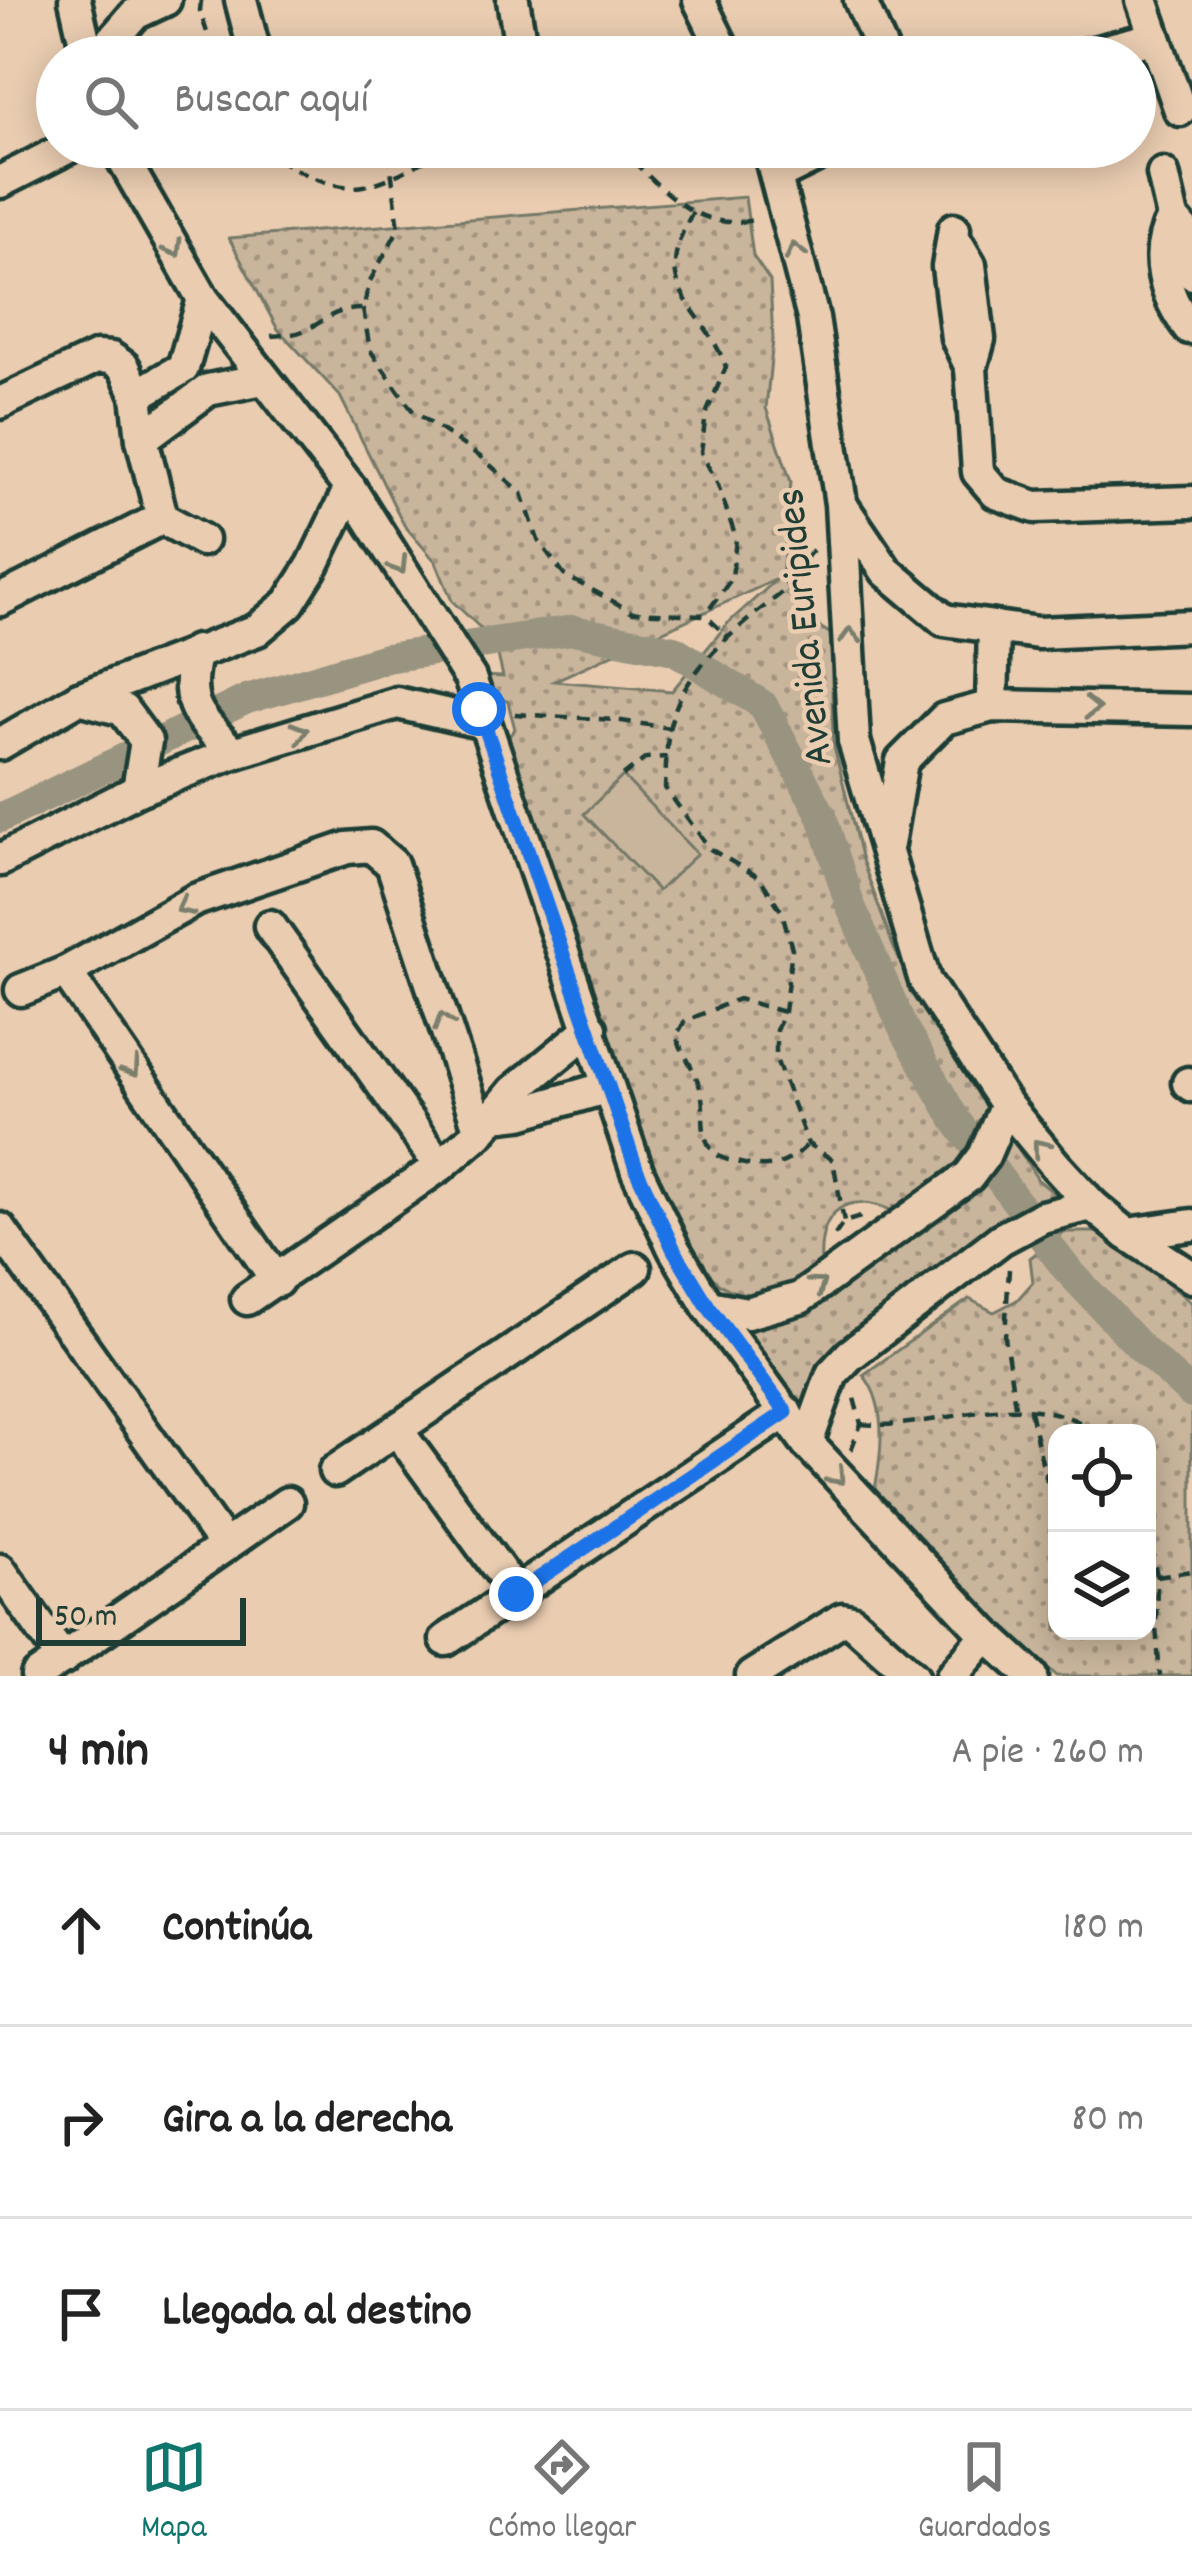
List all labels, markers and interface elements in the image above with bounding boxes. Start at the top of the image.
search box [36,36,1156,168]
icon: search [78,69,144,135]
text: Buscar aquí [174,70,369,134]
one-way arrow [159,236,182,258]
one-way arrow [785,241,810,261]
street label: Avenida Euripides [764,485,852,769]
one-way arrow [385,553,407,575]
one-way arrow [837,626,863,645]
route start [452,682,506,736]
one-way arrow [1084,695,1102,721]
one-way arrow [289,721,310,746]
one-way arrow [175,892,197,915]
one-way arrow [433,1011,458,1032]
one-way arrow [118,1055,140,1077]
one-way arrow [1033,1139,1055,1161]
one-way arrow [805,1277,827,1299]
map controls [1048,1424,1156,1640]
button: locate [1048,1424,1156,1532]
one-way arrow [823,1463,845,1485]
button: layers [1048,1532,1156,1640]
route end [489,1567,543,1621]
scale bar [36,1592,246,1645]
text: 50 m [54,1595,118,1642]
text: 4 min [48,1718,149,1790]
text: A pie · 260 m [952,1727,1144,1782]
icon: ahead [48,1897,114,1963]
text: Continúa [162,1898,311,1962]
text: 180 m [1063,1902,1144,1957]
icon: right [48,2089,114,2155]
text: Gira a la derecha [162,2090,452,2154]
text: 80 m [1071,2094,1144,2149]
icon: arrive [48,2281,114,2347]
text: Llegada al destino [162,2282,472,2346]
tab: Mapa [141,2434,207,2553]
tab: Cómo llegar [488,2434,636,2553]
tab: Guardados [918,2434,1051,2553]

